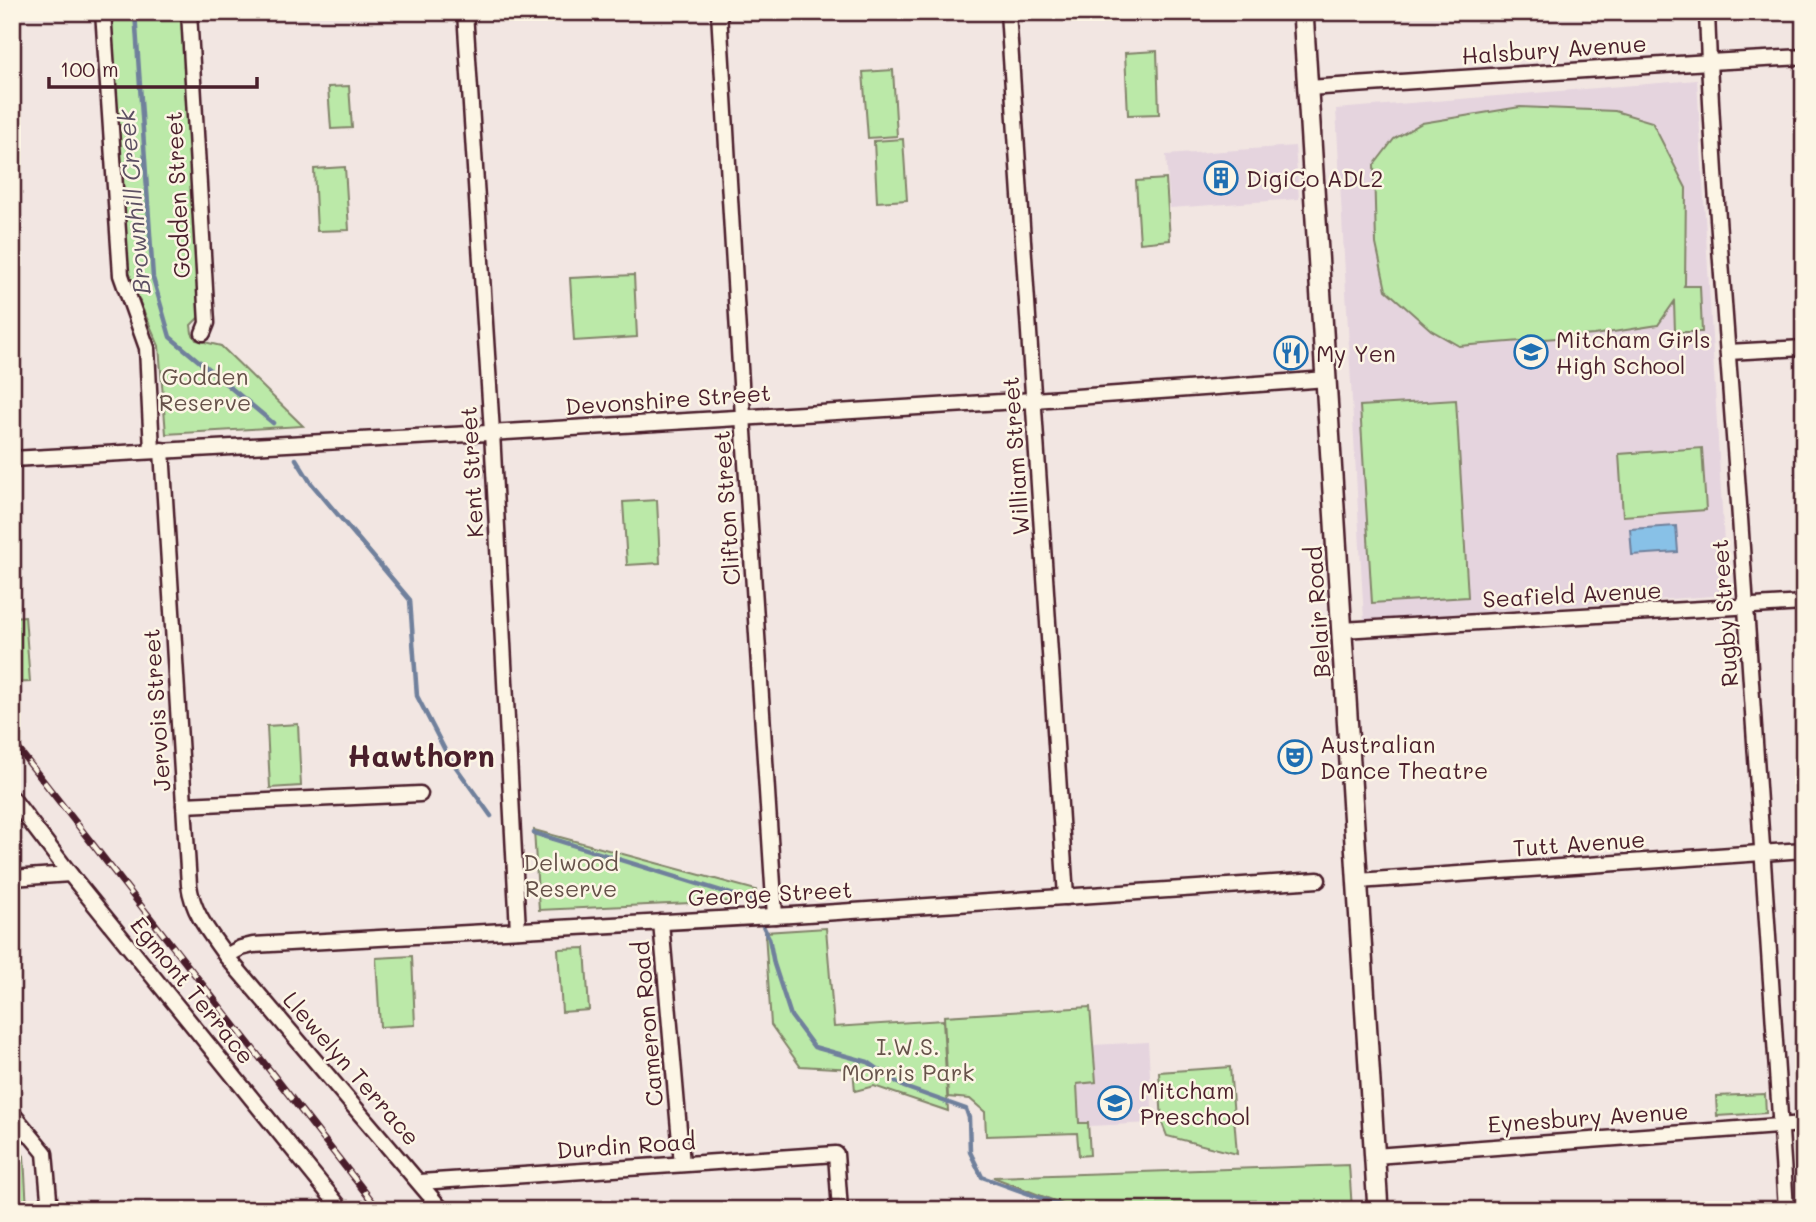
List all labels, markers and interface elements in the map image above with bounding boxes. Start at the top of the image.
street label: Halsbury Avenue [1460,28,1648,70]
scale bar [49,46,257,90]
text: 100 m [60,55,119,82]
water label: Brownhill Creek [109,107,157,296]
street label: Godden Street [158,111,196,279]
building icon: DigiCo ADL2 [1202,159,1240,197]
place label: DigiCo ADL2 [1246,163,1383,193]
place label: Mitcham Girls High School [1556,324,1711,380]
school or university icon: Mitcham Girls High School [1512,333,1550,371]
restaurant icon: My Yen [1272,334,1310,372]
place label: My Yen [1316,338,1396,368]
park label: Godden Reserve [159,361,251,417]
street label: William Street [994,376,1036,536]
street label: Devonshire Street [564,377,772,421]
street label: Kent Street [453,405,489,539]
street label: Clifton Street [706,430,746,586]
street label: Rugby Street [1704,538,1744,688]
street label: Belair Road [1297,545,1337,679]
street label: Seafield Avenue [1482,574,1662,614]
street label: Jervois Street [135,628,177,792]
place label: Australian Dance Theatre [1320,729,1488,785]
district label: Hawthorn [347,735,495,775]
theatre icon: Australian Dance Theatre [1276,738,1314,776]
street label: Tutt Avenue [1512,823,1646,863]
park label: Delwood Reserve [523,847,619,903]
street label: George Street [687,874,853,912]
street label: Egmont Terrace [124,910,262,1070]
street label: Cameron Road [625,940,669,1108]
street label: Llewelyn Terrace [277,985,427,1151]
park label: I.W.S. Morris Park [842,1031,974,1087]
place label: Mitcham Preschool [1140,1075,1251,1131]
school or university icon: Mitcham Preschool [1096,1084,1134,1122]
street label: Eynesbury Avenue [1487,1095,1689,1139]
street label: Durdin Road [556,1125,696,1165]

